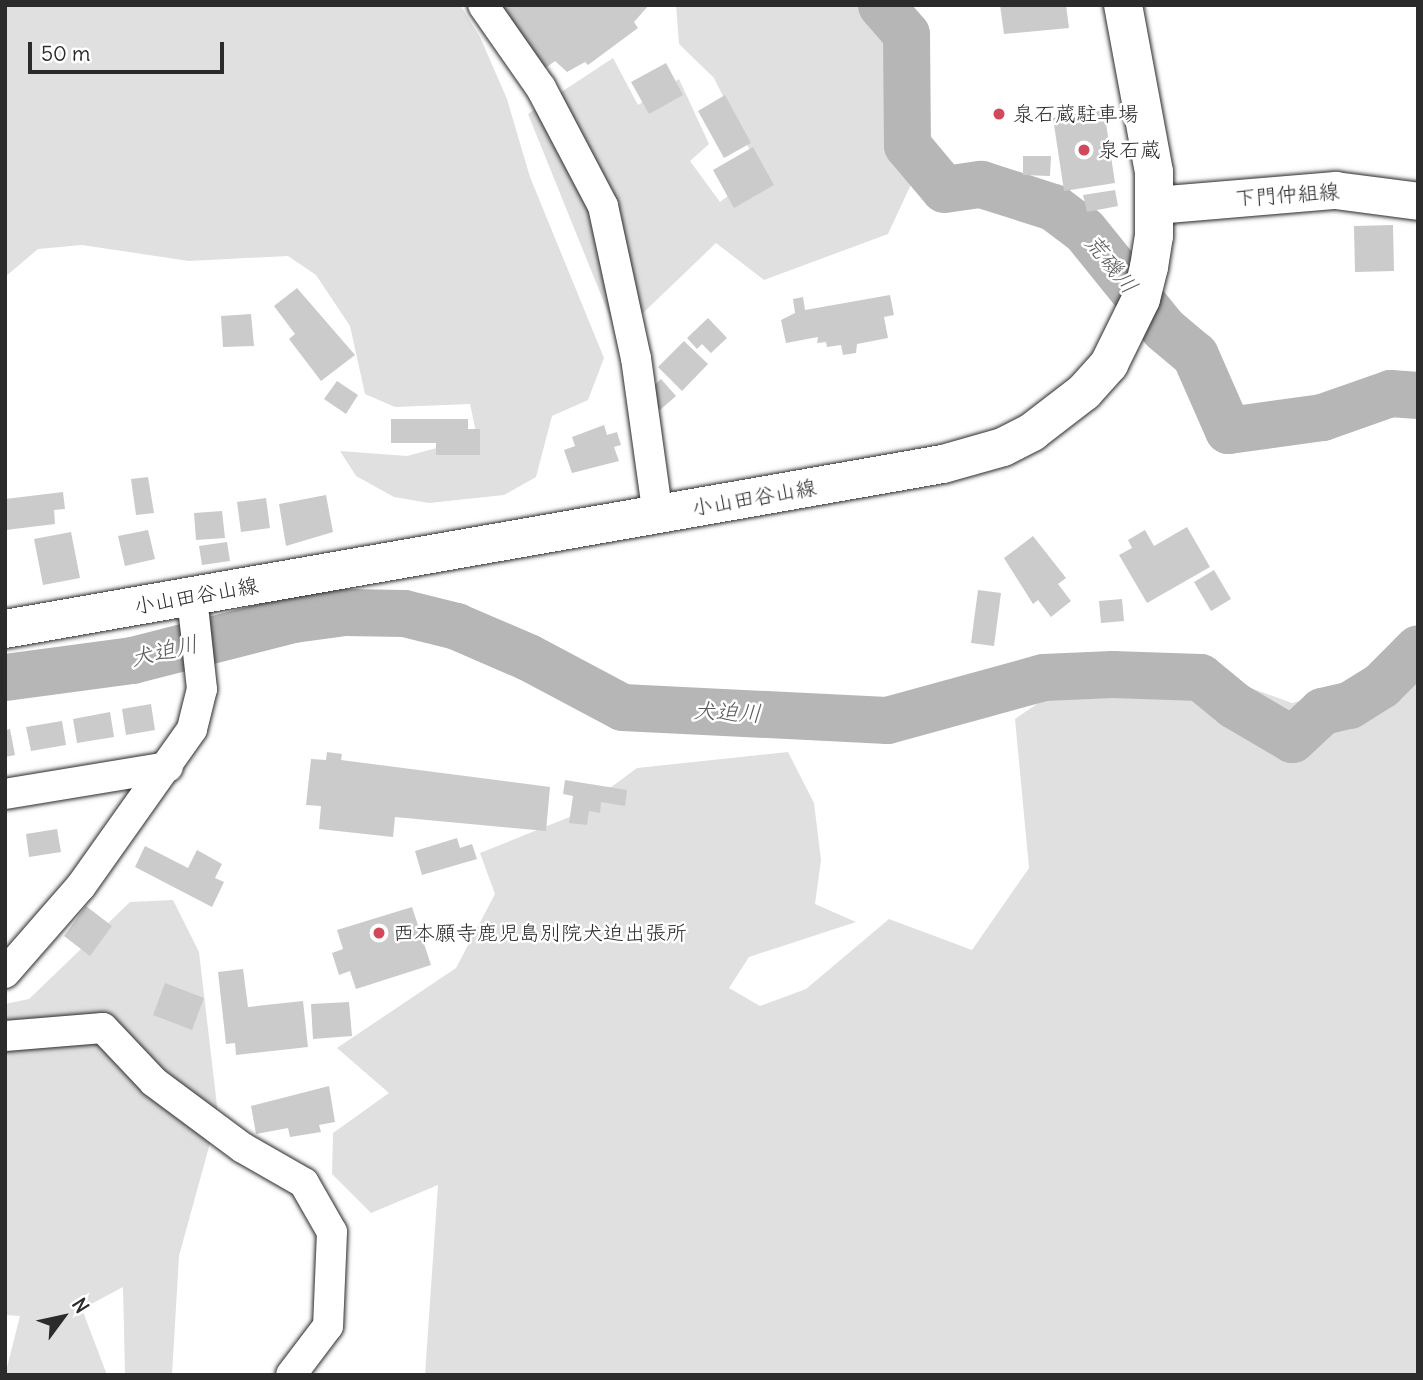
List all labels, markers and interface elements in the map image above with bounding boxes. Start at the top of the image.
scale bar [32,28,228,72]
text: 50 m [41,40,90,67]
place label: 泉石蔵駐車場 [1013,101,1139,127]
marker: 泉石蔵駐車場 [991,106,1007,122]
place label: 泉石蔵 [1098,137,1161,163]
marker: 泉石蔵 [1076,142,1092,158]
street label: 下門仲組線 [1234,179,1340,211]
water label: 荒磯川 [1079,229,1143,299]
street label: 小山田谷山線 [690,475,818,521]
street label: 小山田谷山線 [132,573,260,619]
water label: 犬迫川 [127,630,201,672]
water label: 犬迫川 [692,696,762,728]
place label: 西本願寺鹿児島別院犬迫出張所 [393,920,687,946]
marker: 西本願寺鹿児島別院犬迫出張所 [371,925,387,941]
north arrow [28,1282,98,1352]
text: N [67,1294,94,1318]

